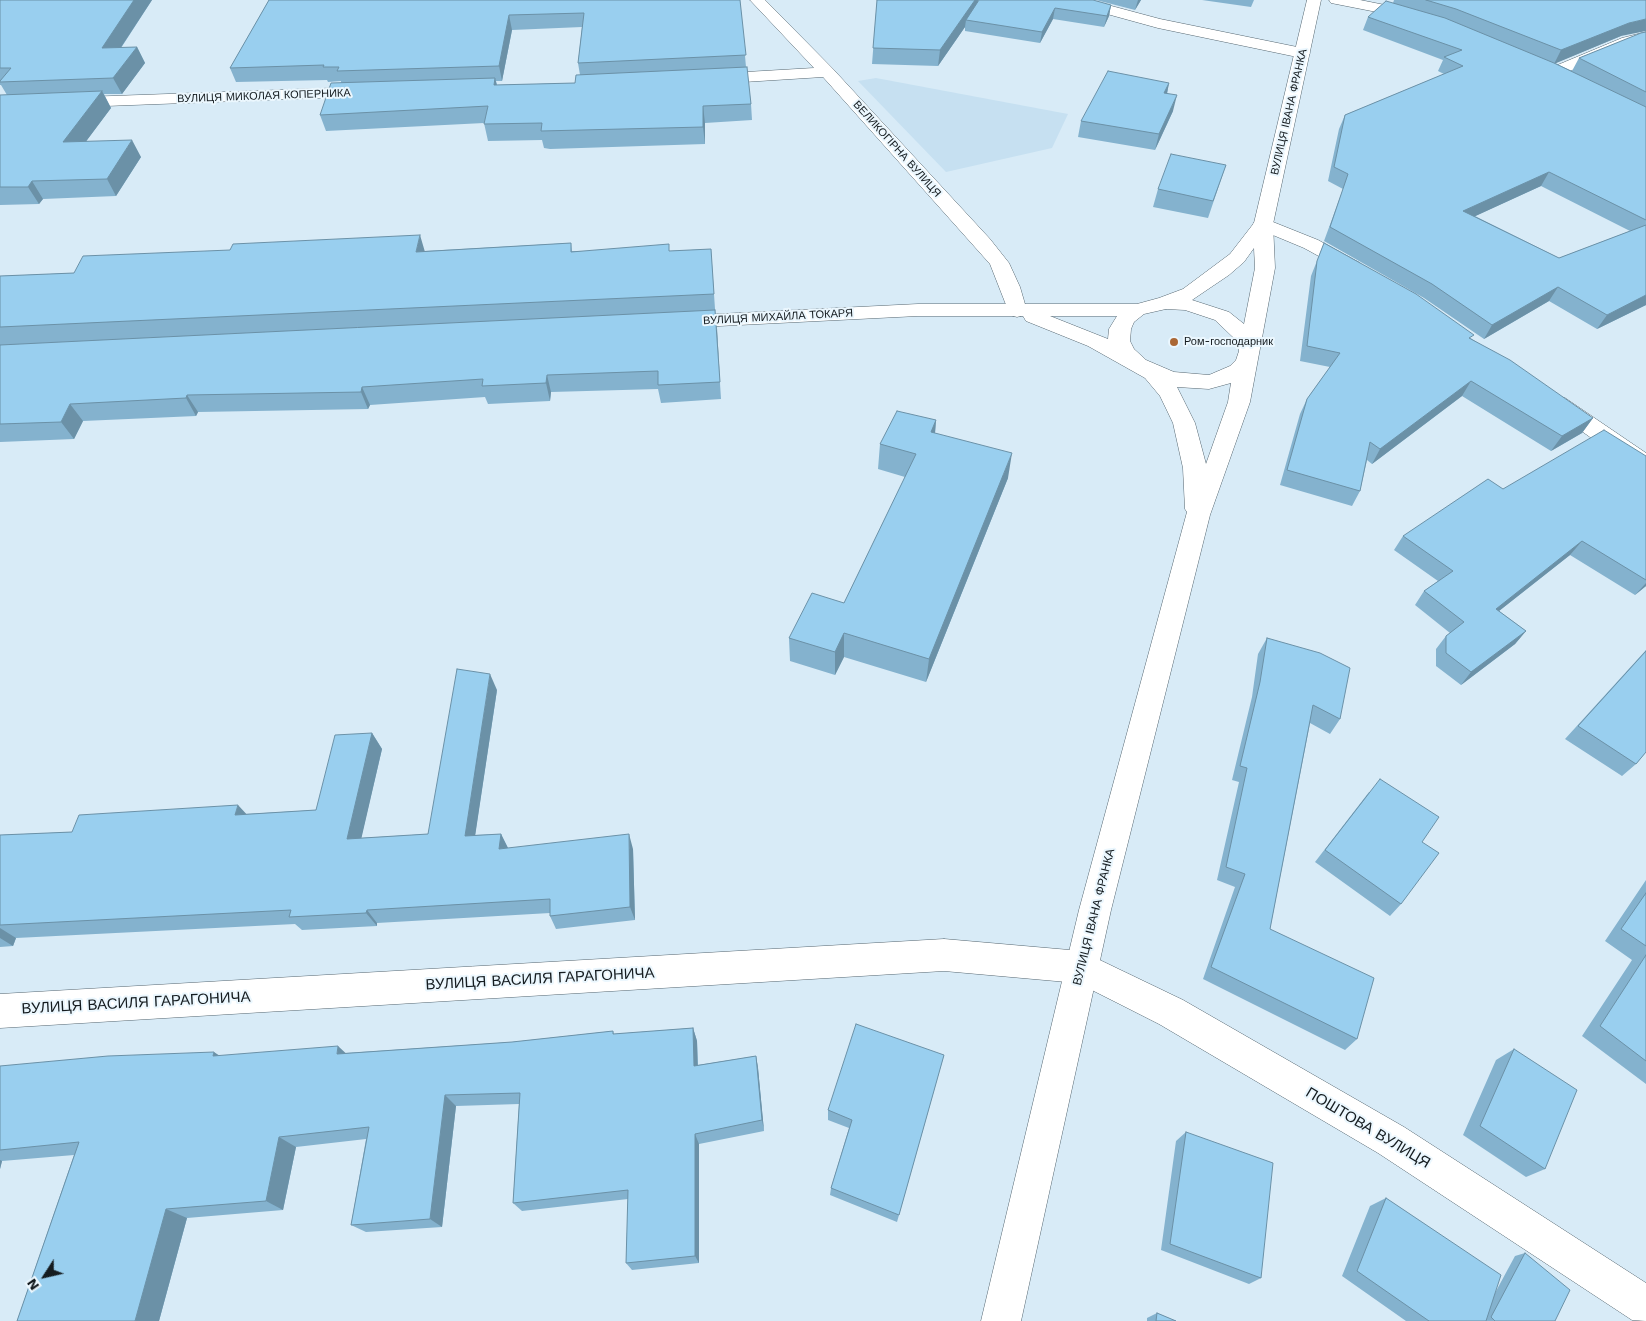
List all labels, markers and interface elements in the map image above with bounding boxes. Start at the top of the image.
street label: ВУЛИЦЯ ІВАНА ФРАНКА [1268,48,1310,176]
street label: ВУЛИЦЯ МИКОЛАЯ КОПЕРНИКА [177,86,351,106]
street label: ВЕЛИКОГІРНА ВУЛИЦЯ [850,98,944,200]
street label: ВУЛИЦЯ МИХАЙЛА ТОКАРЯ [703,306,853,328]
place label: Ром-господарник [1184,335,1273,349]
marker: Ром-господарник [1168,336,1180,348]
street label: ВУЛИЦЯ ІВАНА ФРАНКА [1070,847,1118,987]
street label: ВУЛИЦЯ ВАСИЛЯ ГАРАГОНИЧА [425,964,655,994]
street label: ВУЛИЦЯ ВАСИЛЯ ГАРАГОНИЧА [21,988,251,1018]
street label: ПОШТОВА ВУЛИЦЯ [1302,1084,1434,1172]
north arrow [20,1251,70,1301]
text: N [23,1276,42,1293]

